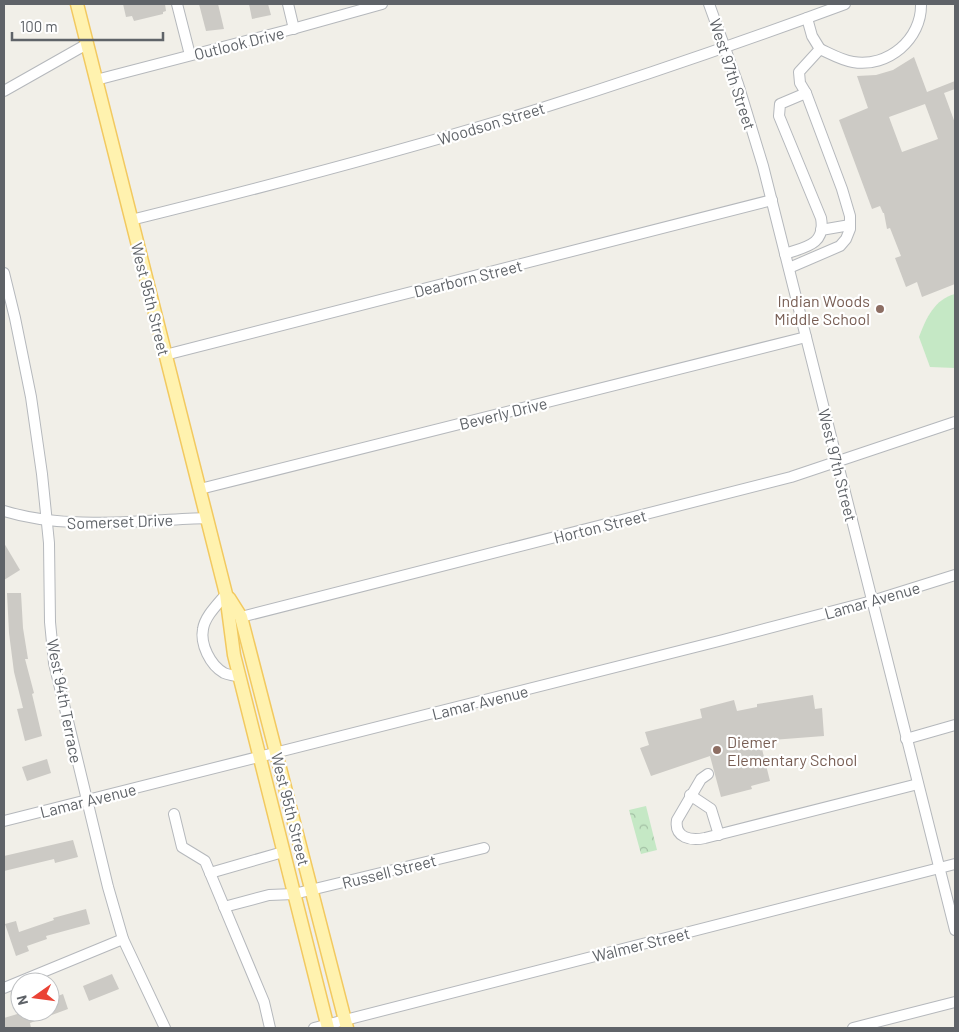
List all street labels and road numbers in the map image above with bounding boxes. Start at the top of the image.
street label: West 97th Street [706,16,760,132]
street label: Outlook Drive [192,23,286,63]
street label: Woodson Street [435,98,547,148]
street label: West 95th Street [128,240,174,358]
street label: Dearborn Street [412,255,524,301]
street label: Beverly Drive [457,393,549,433]
street label: West 97th Street [815,407,861,523]
street label: Horton Street [552,505,648,547]
street label: Somerset Drive [67,510,173,532]
street label: Lamar Avenue [822,577,922,623]
street label: West 94th Terrace [44,637,86,765]
street label: Lamar Avenue [430,681,530,723]
street label: West 95th Street [268,750,314,868]
street label: Lamar Avenue [38,779,138,821]
street label: Russell Street [340,850,438,892]
street label: Walmer Street [590,923,692,965]

